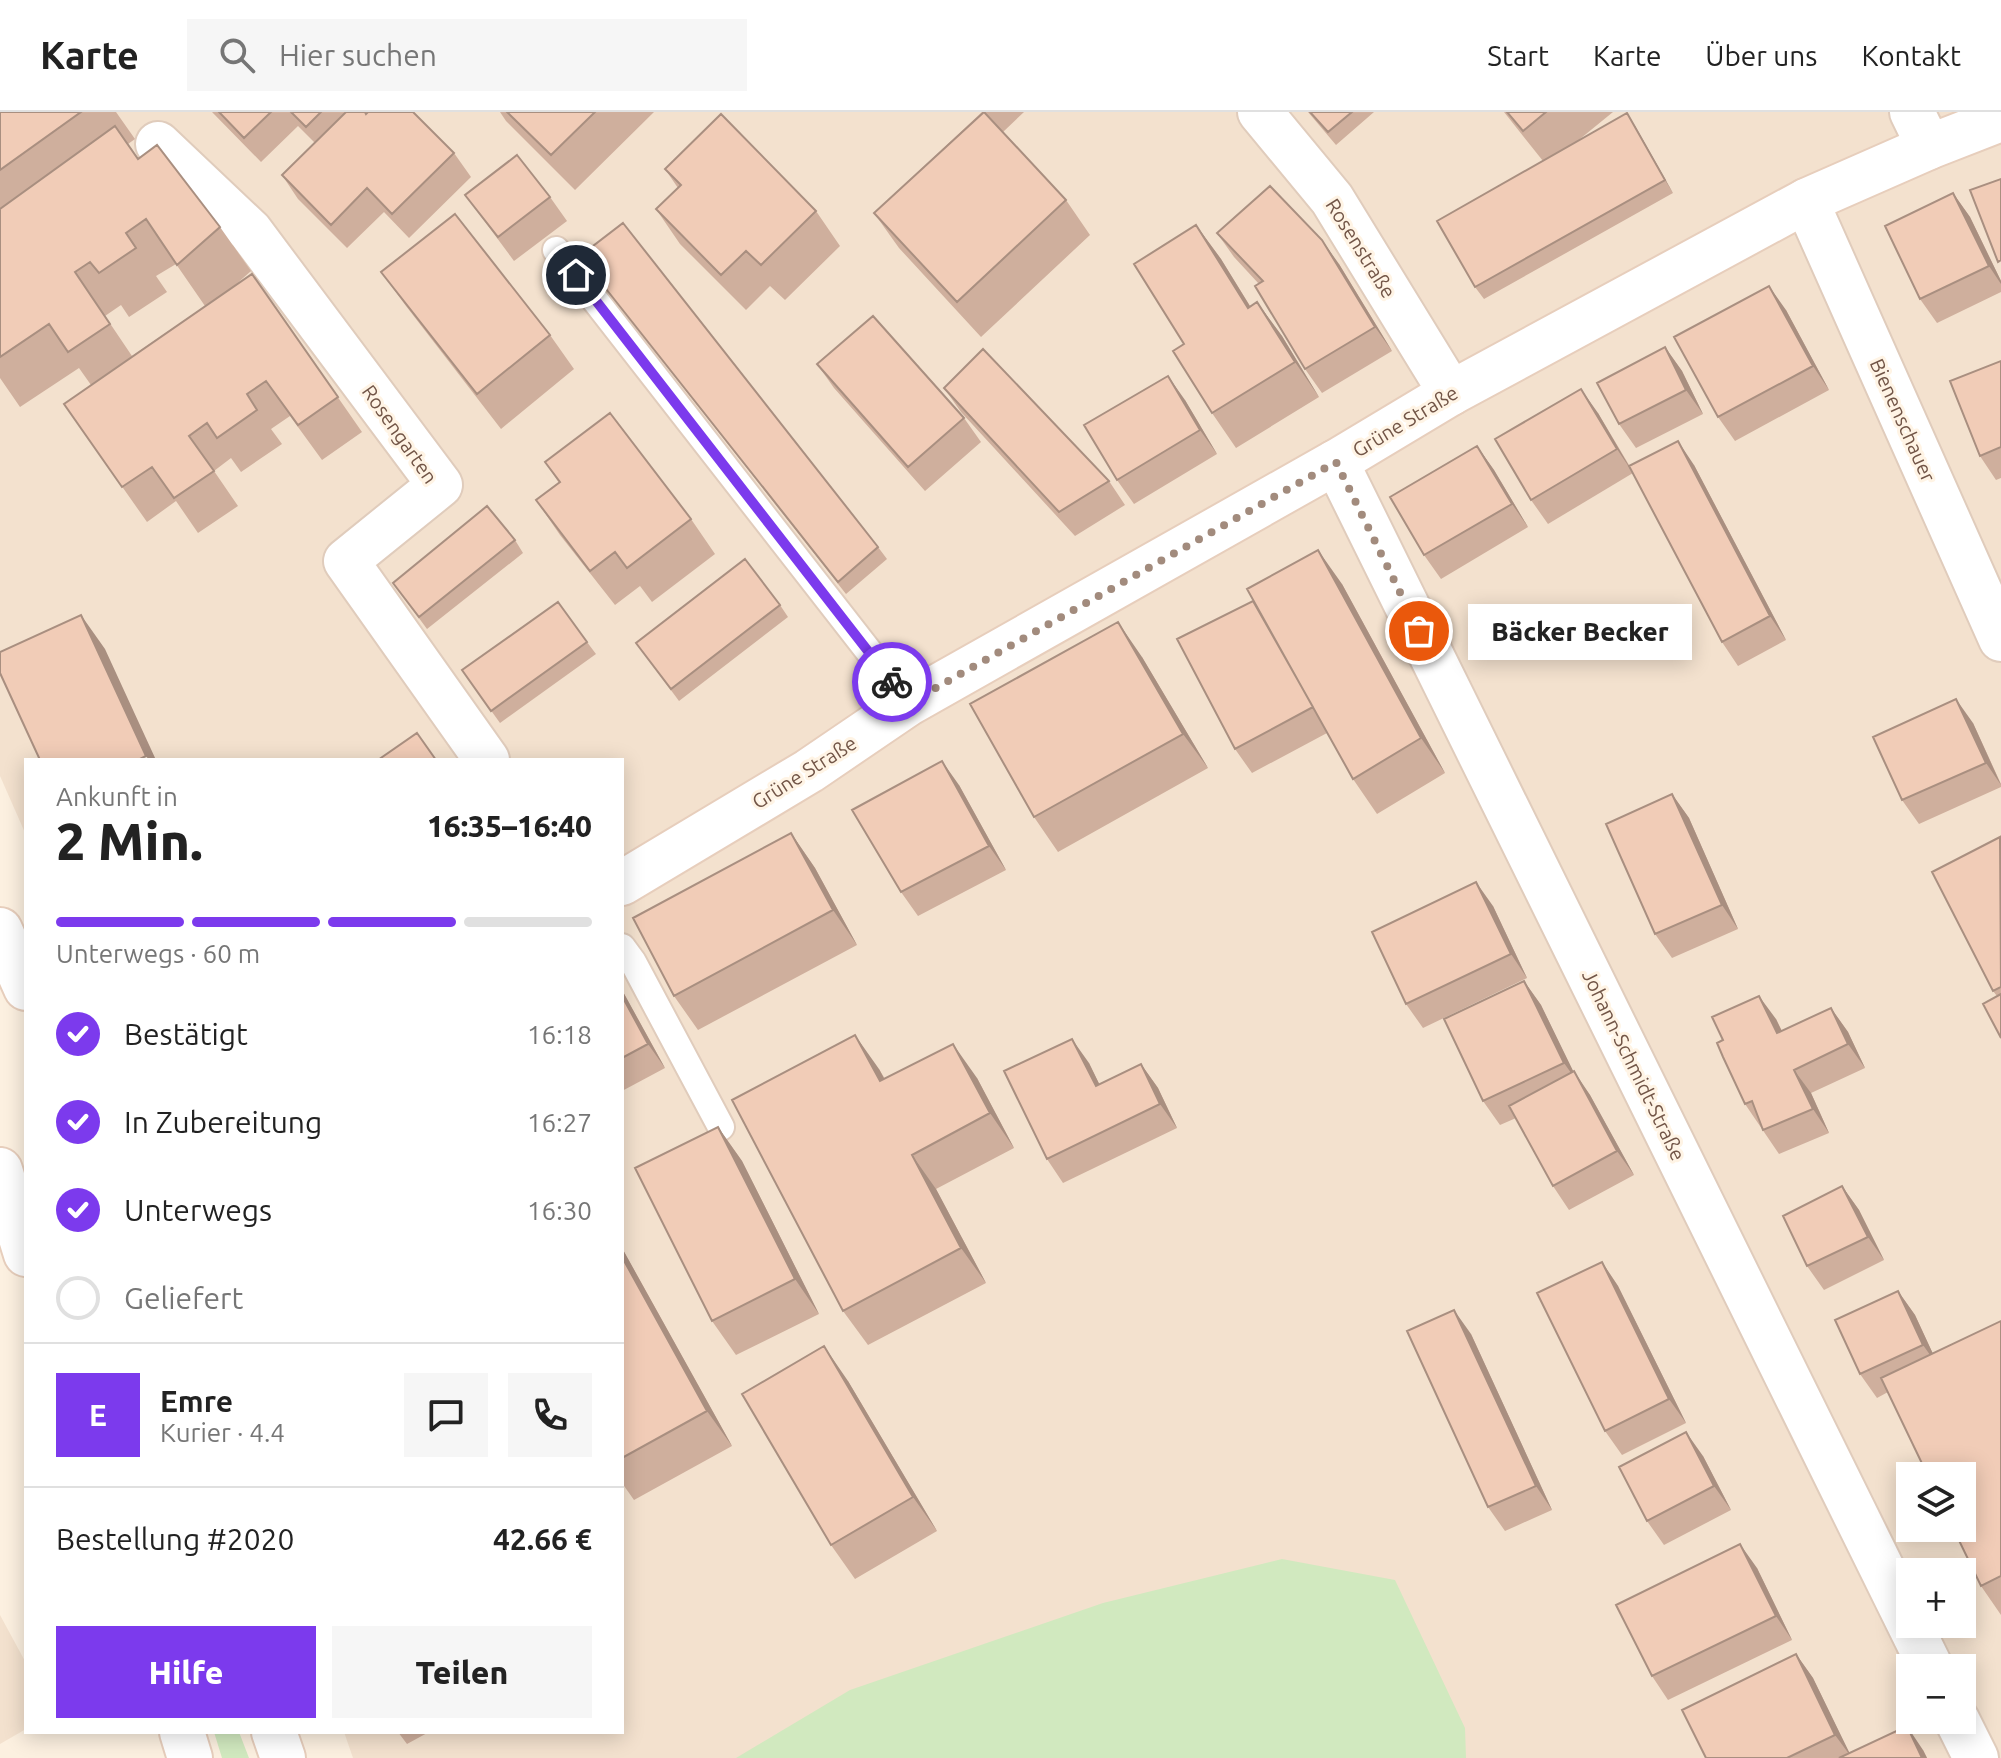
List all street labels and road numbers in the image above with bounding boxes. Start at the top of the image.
street label: Rosenstraße [1321,194,1401,302]
street label: Bienenschauer [1866,355,1941,485]
street label: Rosengarten [358,380,442,488]
street label: Grüne Straße [1348,381,1462,461]
street label: Grüne Straße [748,731,860,813]
street label: Johann-Schmidt-Straße [1578,966,1690,1164]

